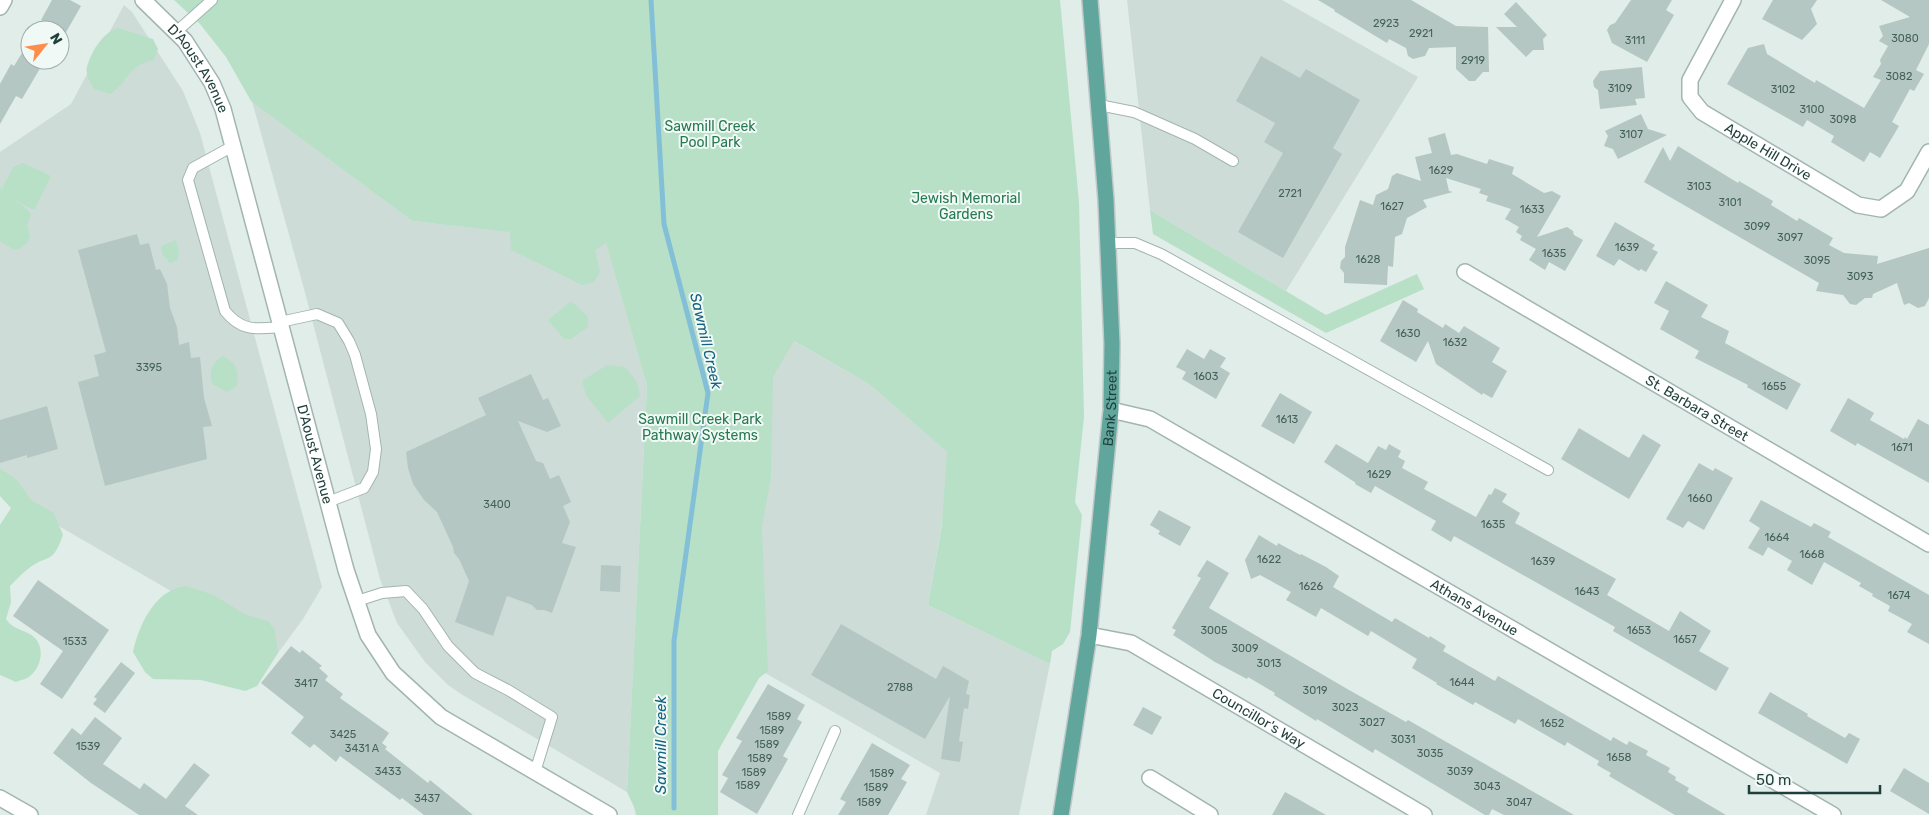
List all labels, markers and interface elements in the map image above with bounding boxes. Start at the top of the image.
house number: 2923 [1373,17,1399,30]
north arrow [20,20,70,70]
street label: D'Aoust Avenue [164,21,232,116]
house number: 2921 [1409,27,1433,40]
text: N [46,30,66,47]
house number: 3080 [1891,32,1919,45]
house number: 3111 [1625,34,1645,47]
house number: 2919 [1461,54,1485,67]
house number: 3082 [1885,70,1913,83]
house number: 3109 [1608,82,1632,95]
house number: 3102 [1771,83,1795,96]
house number: 3100 [1799,103,1825,116]
house number: 3098 [1829,113,1857,126]
park label: Sawmill Creek Pool Park [664,118,756,151]
street label: Apple Hill Drive [1721,119,1814,184]
house number: 3107 [1619,128,1643,141]
house number: 1629 [1429,164,1453,177]
house number: 3103 [1687,180,1712,193]
house number: 2721 [1278,187,1302,200]
park label: Jewish Memorial Gardens [911,190,1021,223]
house number: 3101 [1719,196,1741,209]
house number: 1627 [1380,200,1404,213]
house number: 1633 [1520,203,1545,216]
house number: 3099 [1744,220,1770,233]
house number: 3097 [1777,231,1803,244]
house number: 1639 [1615,241,1639,254]
house number: 1635 [1542,247,1567,260]
house number: 1628 [1356,253,1380,266]
house number: 3095 [1804,254,1831,267]
house number: 3093 [1847,270,1874,283]
water label: Sawmill Creek [686,291,726,391]
house number: 1630 [1396,327,1420,340]
house number: 1632 [1443,336,1467,349]
house number: 3395 [136,361,163,374]
street label: Bank Street [1099,369,1121,447]
house number: 1603 [1194,370,1219,383]
street label: St. Barbara Street [1642,372,1752,446]
house number: 1655 [1762,380,1787,393]
street label: D'Aoust Avenue [293,403,336,506]
park label: Sawmill Creek Park Pathway Systems [638,411,763,444]
house number: 1613 [1276,413,1299,426]
house number: 1671 [1891,441,1913,454]
house number: 1629 [1367,468,1391,481]
house number: 1660 [1688,492,1712,505]
house number: 3400 [483,498,511,511]
house number: 1635 [1481,518,1506,531]
house number: 1664 [1765,531,1790,544]
house number: 1668 [1800,548,1824,561]
house number: 1622 [1257,553,1281,566]
house number: 1639 [1531,555,1555,568]
street label: Athans Avenue [1427,575,1521,640]
house number: 1626 [1299,580,1324,593]
house number: 1643 [1575,585,1600,598]
house number: 1674 [1887,589,1911,602]
house number: 3005 [1200,624,1228,637]
house number: 1653 [1627,624,1652,637]
house number: 1657 [1673,633,1697,646]
house number: 1533 [63,635,88,648]
house number: 3009 [1231,642,1259,655]
house number: 3013 [1257,657,1282,670]
house number: 1644 [1449,676,1475,689]
house number: 3417 [294,677,318,690]
house number: 2788 [887,681,913,694]
house number: 3019 [1303,684,1327,697]
street label: Councillor's Way [1209,685,1308,753]
water label: Sawmill Creek [652,696,670,794]
house number: 3023 [1332,701,1359,714]
house number: 1589 [767,710,791,723]
house number: 3027 [1359,716,1385,729]
house number: 1652 [1540,717,1564,730]
house number: 1589 [760,724,784,737]
house number: 3425 [330,728,357,741]
house number: 3031 [1391,733,1415,746]
house number: 1589 [755,738,779,751]
house number: 1539 [76,740,100,753]
house number: 3431 A [345,742,380,755]
house number: 3035 [1417,747,1444,760]
house number: 1658 [1607,751,1631,764]
house number: 1589 [748,752,772,765]
scale bar [1749,762,1880,794]
house number: 3433 [375,765,402,778]
house number: 3039 [1447,765,1473,778]
house number: 1589 [742,766,766,779]
house number: 1589 [870,767,894,780]
text: 50 m [1756,771,1791,789]
house number: 1589 [736,779,760,792]
house number: 3043 [1473,780,1501,793]
house number: 1589 [864,781,888,794]
house number: 3437 [414,792,440,805]
house number: 1589 [857,796,881,809]
house number: 3047 [1506,796,1532,809]

